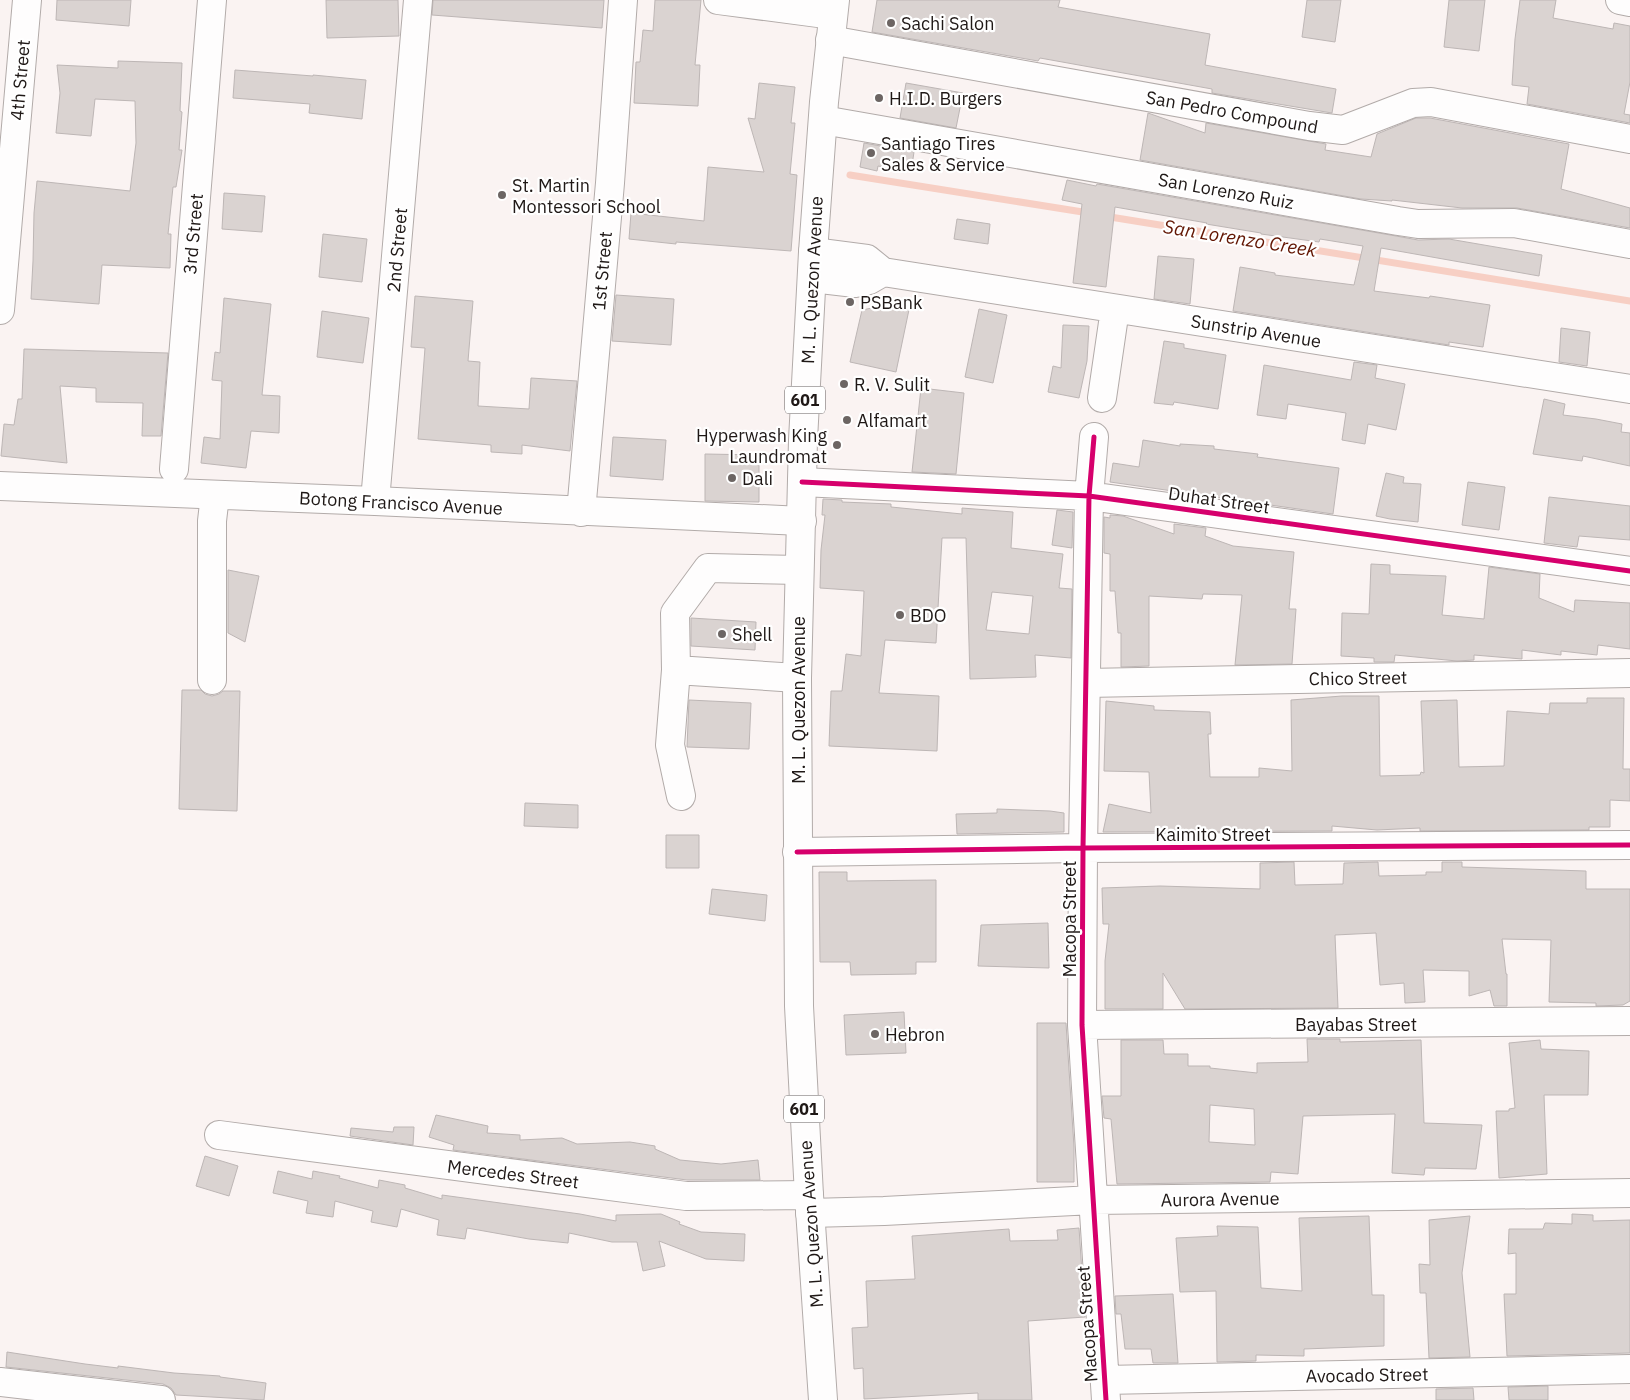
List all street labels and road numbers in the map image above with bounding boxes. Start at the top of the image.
street label: 4th Street [5,39,35,121]
street label: San Pedro Compound [1144,86,1320,138]
street label: San Lorenzo Ruiz [1156,168,1296,214]
street label: 3rd Street [178,192,208,276]
street label: M. L. Quezon Avenue [796,195,828,364]
street label: 2nd Street [382,207,412,293]
street label: 1st Street [587,230,617,312]
street label: Sunstrip Avenue [1189,309,1323,353]
road number: 601 [785,386,825,414]
street label: Duhat Street [1167,482,1271,518]
street label: Botong Francisco Avenue [299,486,504,520]
street label: M. L. Quezon Avenue [787,616,810,784]
street label: Chico Street [1309,666,1407,690]
street label: Kaimito Street [1155,823,1271,846]
street label: Macopa Street [1058,861,1081,977]
street label: Bayabas Street [1295,1013,1417,1036]
road number: 601 [784,1096,824,1122]
street label: M. L. Quezon Avenue [794,1139,828,1309]
street label: Mercedes Street [446,1155,580,1193]
street label: Aurora Avenue [1160,1186,1280,1212]
street label: Macopa Street [1071,1265,1103,1383]
street label: Avocado Street [1305,1362,1429,1388]

